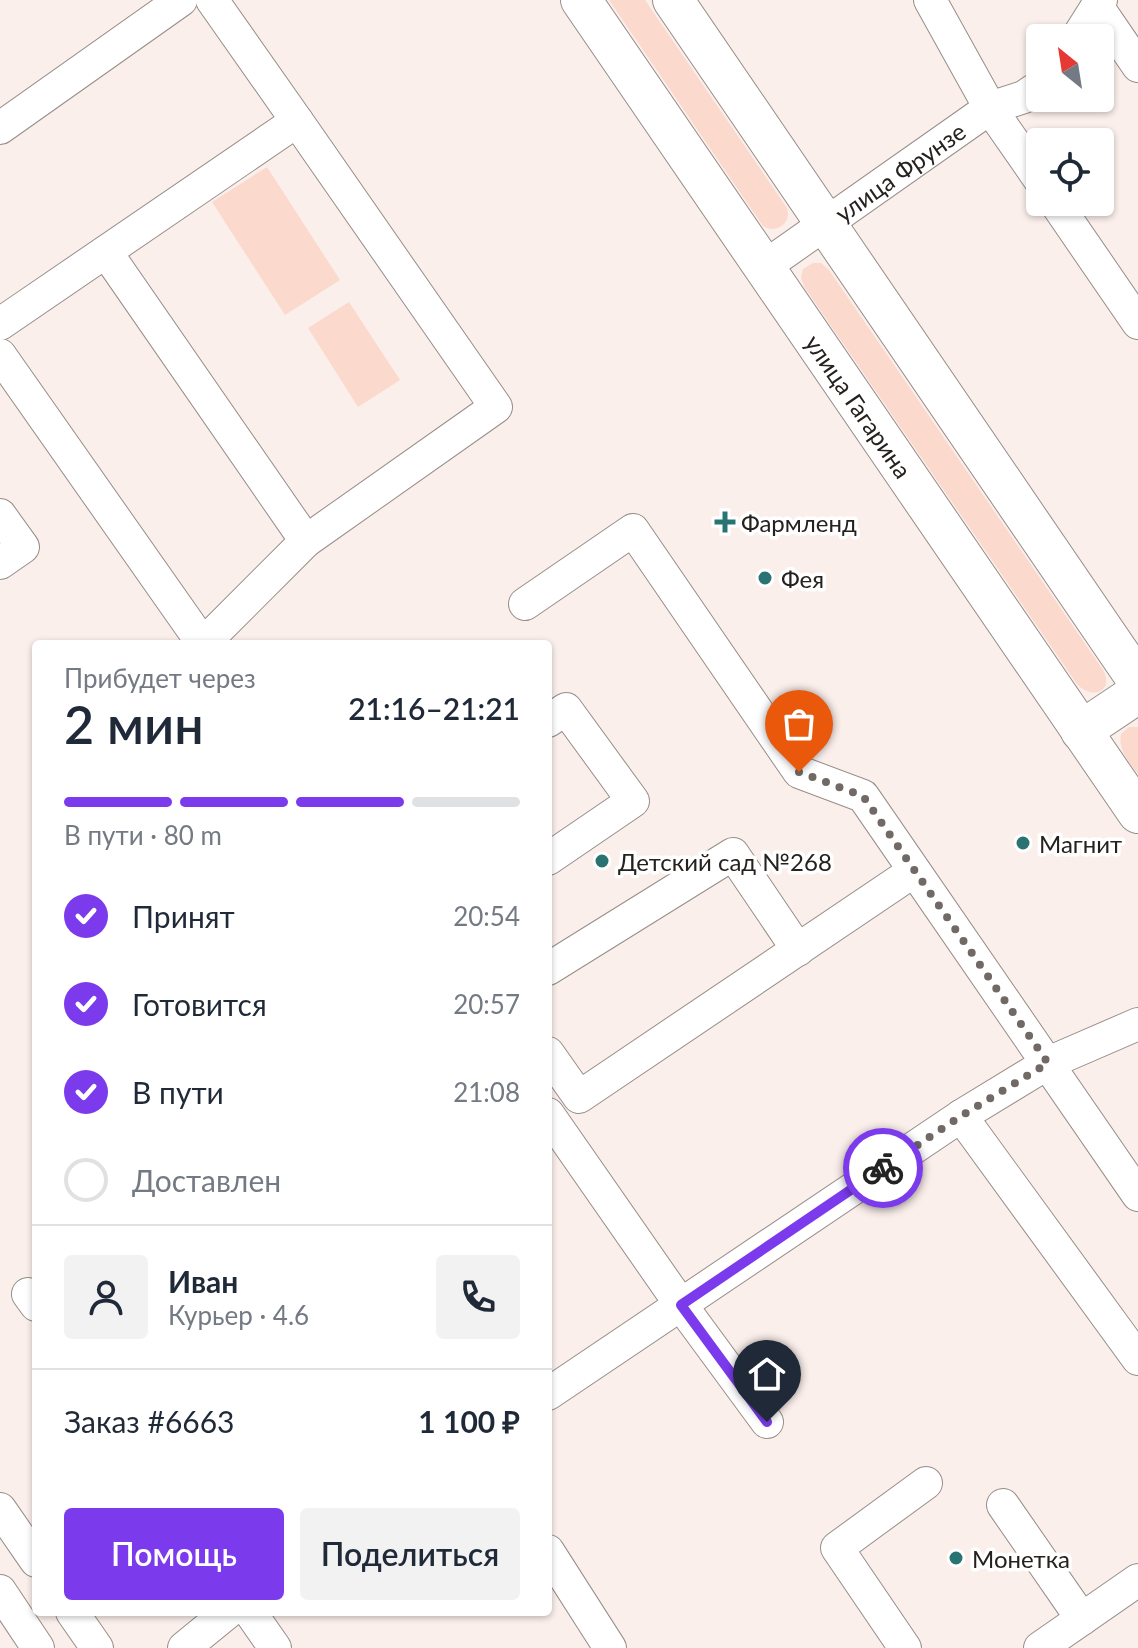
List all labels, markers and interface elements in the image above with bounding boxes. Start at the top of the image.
north arrow [1026,24,1114,112]
map controls [1026,24,1114,216]
street label: улица Фрунзе [829,116,971,227]
button: locate [1026,128,1114,216]
street label: улица Гагарина [800,329,918,483]
place label: Фармленд [741,508,857,537]
marker: Фармленд [716,513,734,531]
place label: Фея [781,564,824,593]
marker: Фея [756,569,774,587]
text: Прибудет через [64,662,256,694]
text: 21:16–21:21 [348,690,520,726]
pin [765,690,833,772]
text: 2 мин [64,693,204,755]
icon: bag [777,702,821,746]
text: В пути · 80 m [64,819,222,851]
place label: Магнит [1039,829,1122,858]
marker: Магнит [1014,834,1032,852]
place label: Детский сад №268 [618,847,832,876]
marker: Детский сад №268 [593,852,611,870]
icon: check [64,894,108,938]
text: Принят [132,898,235,934]
text: 20:54 [453,900,520,932]
icon: check [64,982,108,1026]
text: Готовится [132,986,267,1022]
text: 20:57 [453,988,520,1020]
icon: check [64,1070,108,1114]
text: В пути [132,1074,224,1110]
text: 21:08 [453,1076,520,1108]
courier [843,1128,923,1208]
icon: bike [861,1146,905,1190]
text: Доставлен [132,1162,281,1198]
button: person [64,1255,148,1339]
button: phone [436,1255,520,1339]
text: Иван [168,1263,238,1299]
text: Курьер · 4.6 [168,1299,309,1331]
pin [733,1340,801,1422]
icon: home [745,1352,789,1396]
text: Заказ #6663 [64,1403,235,1439]
text: 1 100 ₽ [418,1403,520,1439]
button: Помощь [64,1508,284,1600]
button: Поделиться [300,1508,520,1600]
place label: Монетка [972,1544,1070,1573]
marker: Монетка [947,1549,965,1567]

